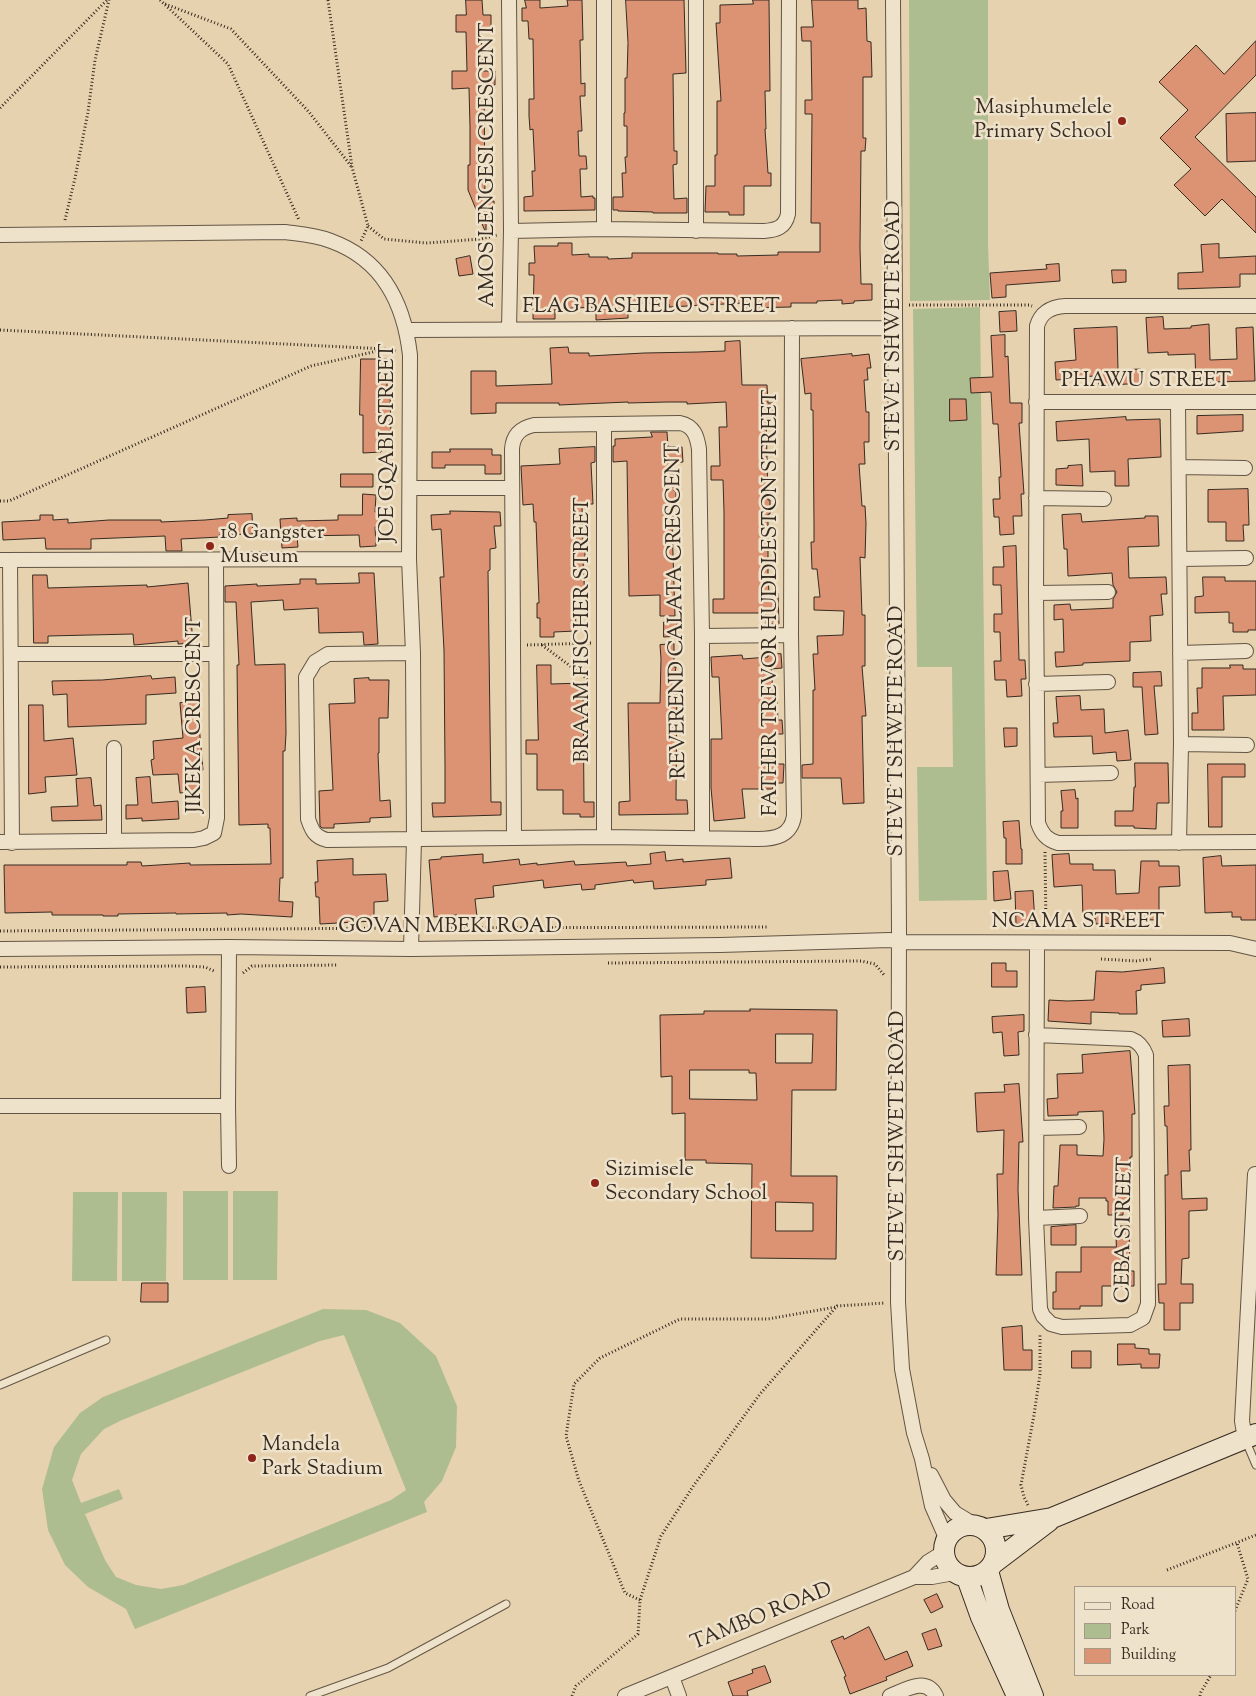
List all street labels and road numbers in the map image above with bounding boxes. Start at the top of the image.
street label: AMOS LENGESI CRESCENT [476,22,502,308]
street label: STEVE TSHWETE ROAD [882,201,908,451]
street label: FLAG BASHIELO STREET [522,295,780,321]
street label: JOE GQABI STREET [376,343,402,543]
street label: PHAWU STREET [1061,369,1231,395]
street label: FATHER TREVOR HUDDLESTON STREET [759,390,785,816]
street label: REVEREND CALATA CRESCENT [662,442,694,780]
street label: BRAAM FISCHER STREET [571,497,597,763]
street label: STEVE TSHWETE ROAD [885,606,911,856]
street label: JIKEKA CRESCENT [183,617,209,813]
street label: NCAMA STREET [991,910,1165,936]
street label: GOVAN MBEKI ROAD [338,915,562,941]
street label: STEVE TSHWETE ROAD [886,1011,912,1261]
street label: CEBA STREET [1112,1157,1140,1303]
street label: TAMBO ROAD [688,1578,836,1658]

